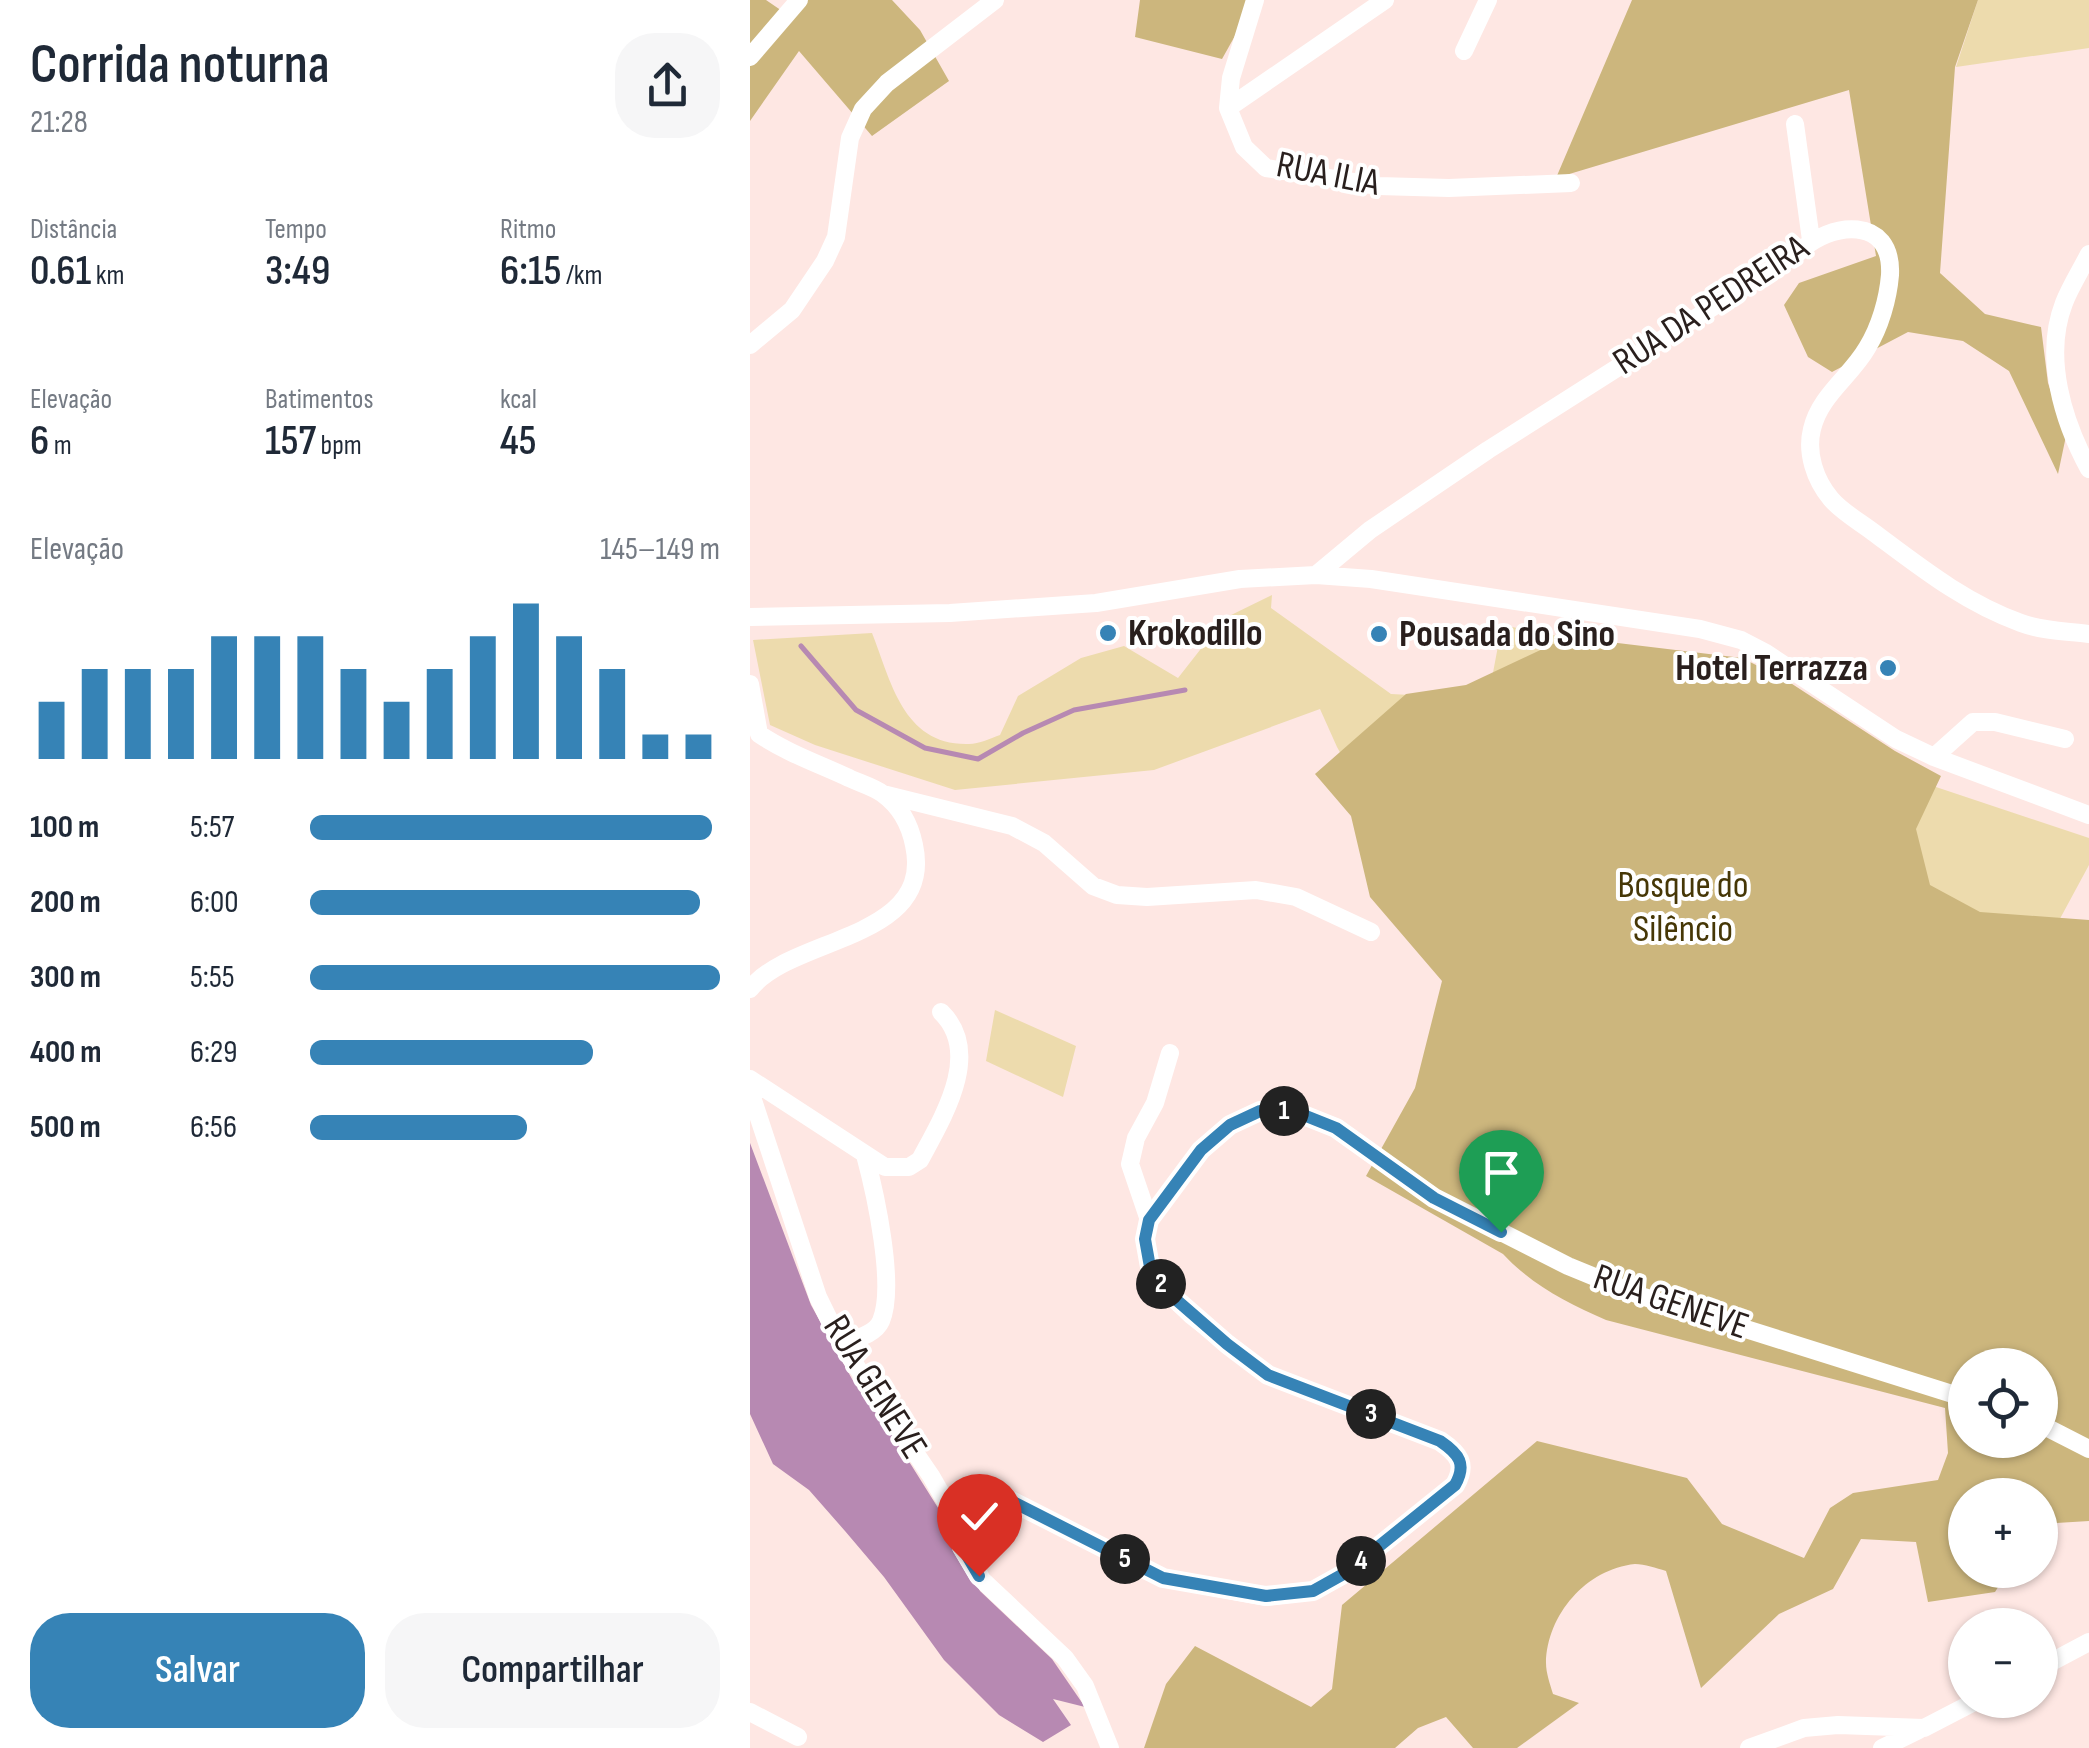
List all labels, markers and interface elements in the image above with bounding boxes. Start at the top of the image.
text: Corrida noturna [30,32,330,99]
button: share [615,33,720,138]
text: 21:28 [30,103,88,142]
street label: RUA ILIA [1273,142,1384,206]
text: Distância [30,213,117,246]
text: Tempo [265,213,327,246]
text: Ritmo [500,213,556,246]
street label: RUA DA PEDREIRA [1605,225,1818,385]
text: 0.61 [30,246,91,297]
text: 3:49 [265,246,330,297]
text: 6:15 [500,246,562,297]
text: km [91,259,124,292]
text: /km [562,259,602,292]
text: Elevação [30,383,112,416]
text: Batimentos [265,383,373,416]
text: kcal [500,383,537,416]
text: 6 [30,416,49,467]
text: 157 [265,416,316,467]
text: 45 [500,416,537,467]
text: m [49,429,72,462]
text: bpm [316,429,362,462]
text: Elevação [30,530,124,569]
text: 145–149 m [600,530,720,569]
place label: Krokodillo [1128,611,1263,656]
place label: Pousada do Sino [1399,612,1615,657]
marker: Krokodillo [1097,622,1119,644]
marker: Pousada do Sino [1368,623,1390,645]
place label: Hotel Terrazza [1675,646,1868,691]
marker: Hotel Terrazza [1877,657,1899,679]
text: 100 m [30,808,99,847]
text: 5:57 [190,808,234,847]
park label: Bosque do Silêncio [1618,863,1748,952]
text: 200 m [30,883,101,922]
text: 6:00 [190,883,239,922]
text: 300 m [30,958,101,997]
text: 5:55 [190,958,235,997]
text: 400 m [30,1033,102,1072]
text: 6:29 [190,1033,237,1072]
pin: 1 [1259,1086,1309,1136]
text: 1 [1279,1094,1289,1127]
text: 500 m [30,1108,101,1147]
text: 6:56 [190,1108,237,1147]
pin [1459,1130,1544,1233]
icon: arrive [1474,1145,1529,1200]
street label: RUA GENEVE [1588,1255,1754,1349]
pin: 2 [1136,1259,1186,1309]
text: 2 [1155,1267,1167,1300]
street label: RUA GENEVE [813,1307,937,1467]
map controls [1948,1348,2058,1718]
button: locate [1948,1348,2058,1458]
pin: 3 [1346,1389,1396,1439]
text: 3 [1365,1397,1377,1430]
pin [937,1474,1022,1577]
button: + [1948,1478,2058,1588]
icon: check [952,1489,1007,1544]
pin: 5 [1100,1534,1150,1584]
pin: 4 [1336,1536,1386,1586]
text: 5 [1119,1542,1131,1575]
text: 4 [1354,1544,1368,1577]
button: − [1948,1608,2058,1718]
button: Salvar [30,1613,365,1728]
button: Compartilhar [385,1613,720,1728]

